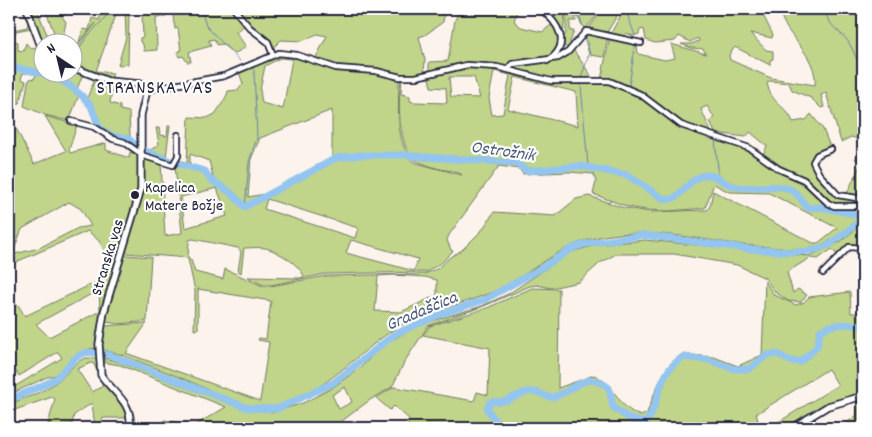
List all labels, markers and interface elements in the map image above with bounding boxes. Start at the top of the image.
north arrow [32,32,82,82]
text: N [43,39,60,59]
district label: STRANSKA VAS [97,76,213,103]
water label: Ostrožnik [469,136,538,170]
place label: Kapelica Matere Božje [145,177,223,218]
marker: Kapelica Matere Božje [129,189,141,201]
street label: Stranska vas [86,216,131,299]
water label: Gradaščica [383,286,463,338]

